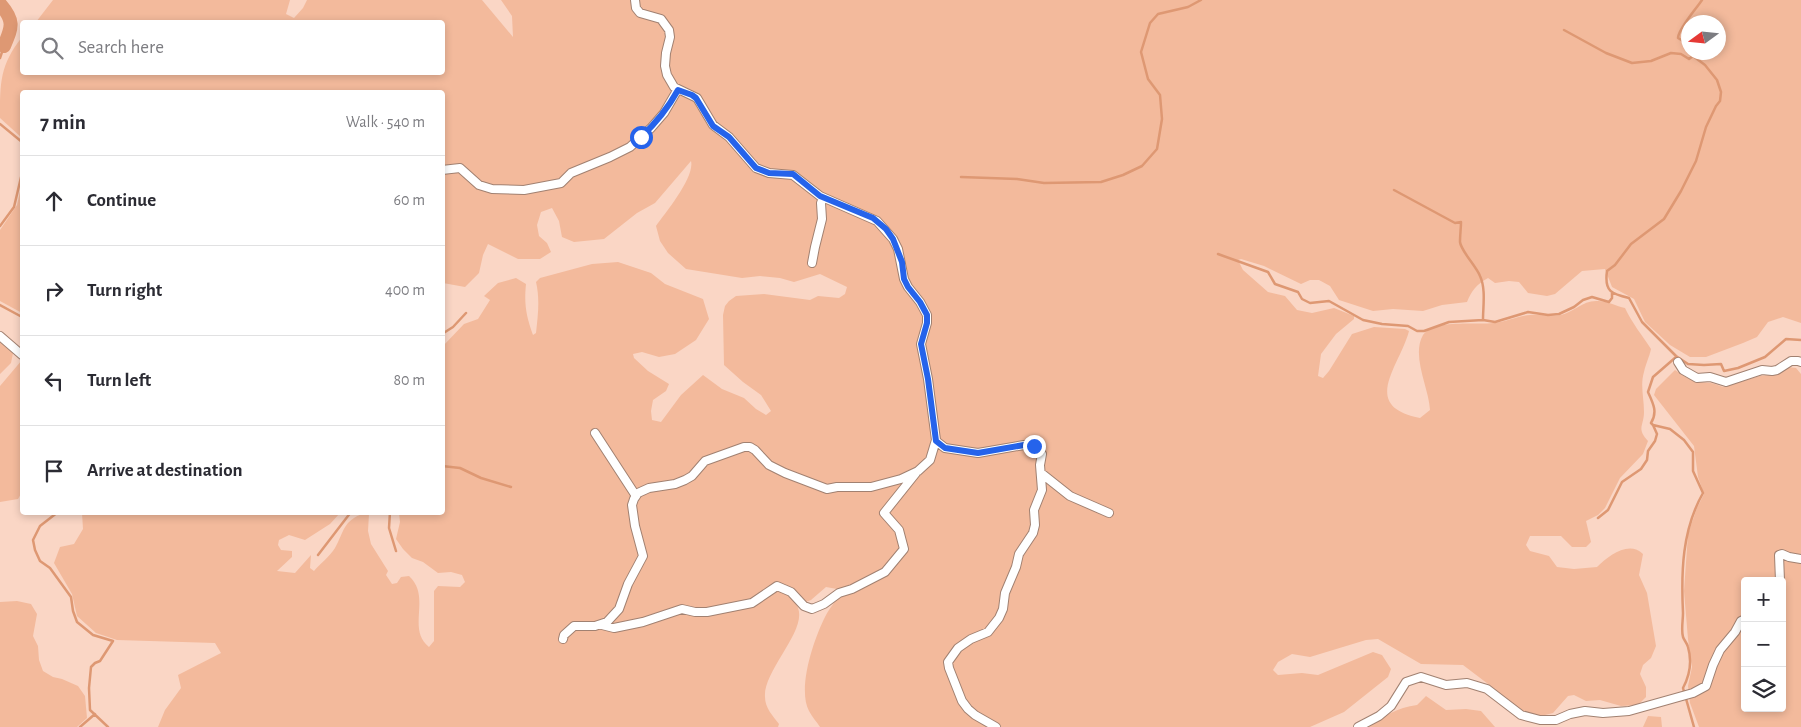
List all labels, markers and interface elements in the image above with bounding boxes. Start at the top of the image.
north arrow [1681,15,1726,60]
search box [20,20,445,75]
icon: search [38,34,66,62]
text: Search here [78,38,164,57]
text: 7 min [40,112,86,133]
text: Walk · 540 m [346,114,425,130]
route start [630,126,653,149]
icon: ahead [40,187,68,215]
text: Continue [87,191,156,210]
text: 60 m [394,192,425,208]
icon: right [40,277,68,305]
text: Turn right [87,281,162,300]
text: 400 m [385,282,425,298]
icon: left [40,367,68,395]
text: Turn left [87,371,151,390]
text: 80 m [394,372,425,388]
route end [1023,435,1046,458]
icon: arrive [40,457,68,485]
text: Arrive at destination [87,461,243,480]
map controls [1741,577,1786,712]
button: + [1741,577,1786,622]
button: − [1741,622,1786,667]
button: layers [1741,667,1786,712]

